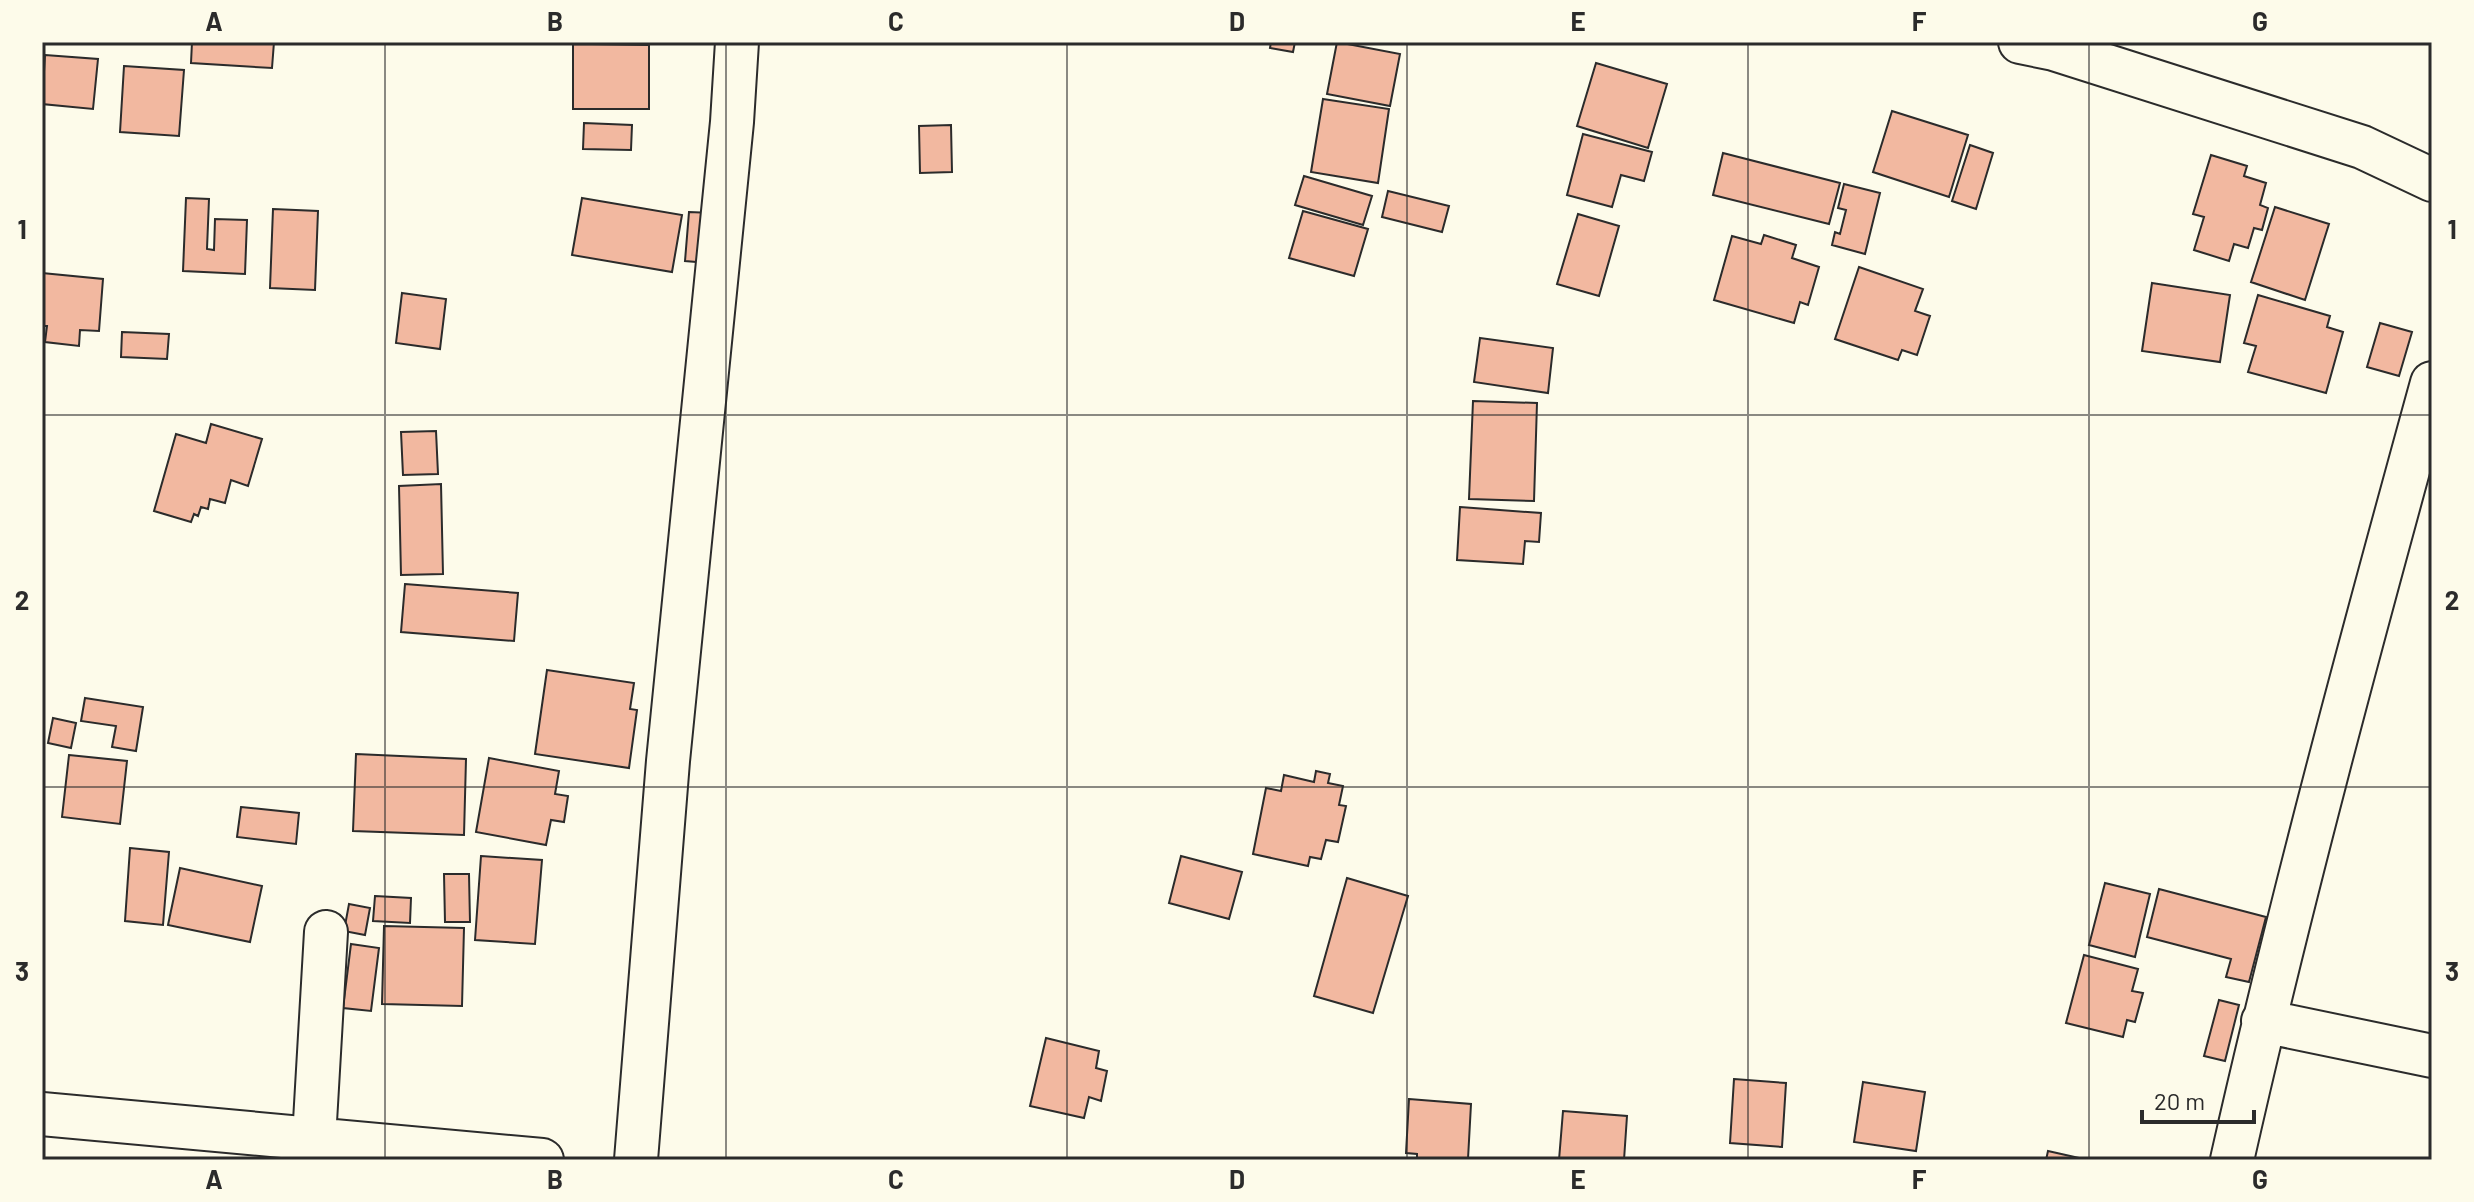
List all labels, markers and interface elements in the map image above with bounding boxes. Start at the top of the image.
text: A [205,5,223,36]
text: B [547,5,563,36]
text: C [888,5,904,36]
text: D [1229,5,1245,36]
text: E [1570,5,1586,36]
text: F [1912,5,1927,36]
text: G [2252,5,2268,36]
text: 1 [17,213,27,244]
text: 1 [2447,213,2457,244]
text: 2 [15,584,29,615]
text: 2 [2445,584,2459,615]
text: 3 [15,955,29,986]
text: 3 [2445,955,2459,986]
scale bar [2142,1074,2254,1124]
text: 20 m [2154,1086,2205,1115]
text: A [205,1163,223,1194]
text: B [547,1163,563,1194]
text: C [888,1163,904,1194]
text: D [1229,1163,1245,1194]
text: E [1570,1163,1586,1194]
text: F [1912,1163,1927,1194]
text: G [2252,1163,2268,1194]

